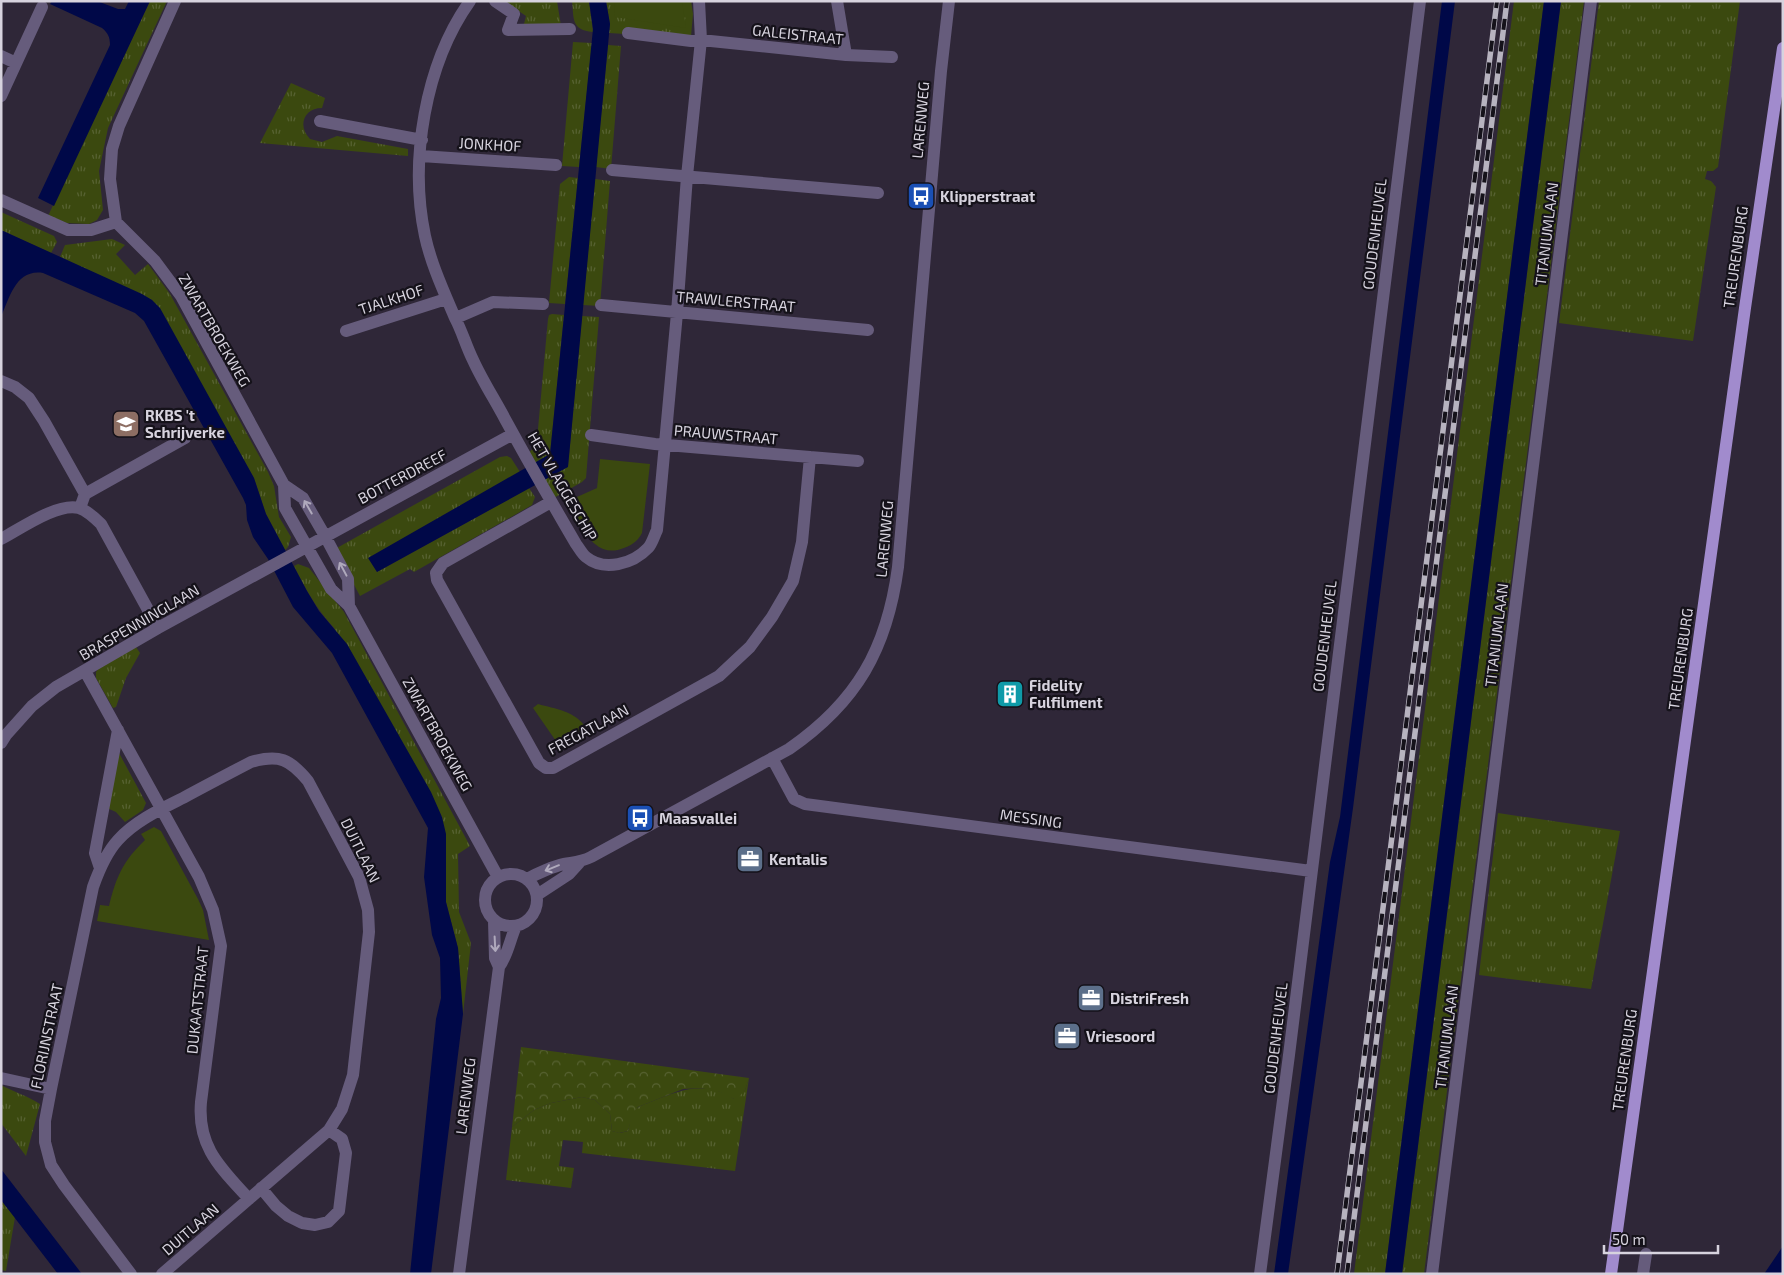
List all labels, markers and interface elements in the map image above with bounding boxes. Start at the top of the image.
street label: GALEISTRAAT [751,20,845,48]
street label: LARENWEG [908,81,932,159]
street label: JONKHOF [458,133,522,155]
street label: GOUDENHEUVEL [1358,177,1390,291]
bus stop icon: Klipperstraat [906,181,936,211]
street label: TITANIUMLAAN [1531,181,1561,287]
place label: Klipperstraat [940,187,1035,205]
street label: TREURENBURG [1719,205,1751,309]
street label: ZWARTBROEKWEG [175,270,255,390]
street label: TJALKHOF [356,280,426,318]
street label: TRAWLERSTRAAT [676,287,797,315]
place label: RKBS 't Schrijverke [145,406,225,441]
school or university icon: RKBS 't Schrijverke [111,409,141,439]
street label: PRAUWSTRAAT [673,420,779,448]
street label: HET VLAGGESCHIP [524,428,602,544]
street label: BOTTERDREEF [354,445,450,507]
one-way arrow [303,500,313,515]
street label: LARENWEG [872,500,896,578]
one-way arrow [337,563,347,577]
street label: GOUDENHEUVEL [1308,579,1340,693]
street label: BRASPENNINGLAAN [76,580,202,664]
street label: TITANIUMLAAN [1481,582,1511,688]
street label: TREURENBURG [1664,607,1696,711]
street label: ZWARTBROEKWEG [399,674,477,794]
place label: Fidelity Fulfilment [1029,676,1103,711]
building icon: Fidelity Fulfilment [995,679,1025,709]
street label: FREGATLAAN [544,700,632,758]
bus stop icon: Maasvallei [625,803,655,833]
street label: MESSING [999,805,1063,831]
place label: Maasvallei [659,809,737,827]
street label: DUITLAAN [338,815,384,885]
office icon: Kentalis [735,844,765,874]
place label: Kentalis [769,850,827,868]
one-way arrow [545,864,561,873]
one-way arrow [490,936,499,952]
street label: DUKAATSTRAAT [182,945,212,1055]
street label: FLORIJNSTRAAT [26,981,66,1090]
street label: GOUDENHEUVEL [1259,981,1291,1095]
office icon: DistriFresh [1076,983,1106,1013]
street label: TITANIUMLAAN [1431,984,1461,1090]
place label: DistriFresh [1110,989,1189,1007]
street label: TREURENBURG [1608,1008,1640,1112]
office icon: Vriesoord [1052,1021,1082,1051]
place label: Vriesoord [1086,1027,1155,1045]
street label: LARENWEG [451,1057,479,1135]
street label: DUITLAAN [158,1199,222,1259]
scale bar [1604,1222,1718,1254]
text: 50 m [1612,1230,1646,1248]

